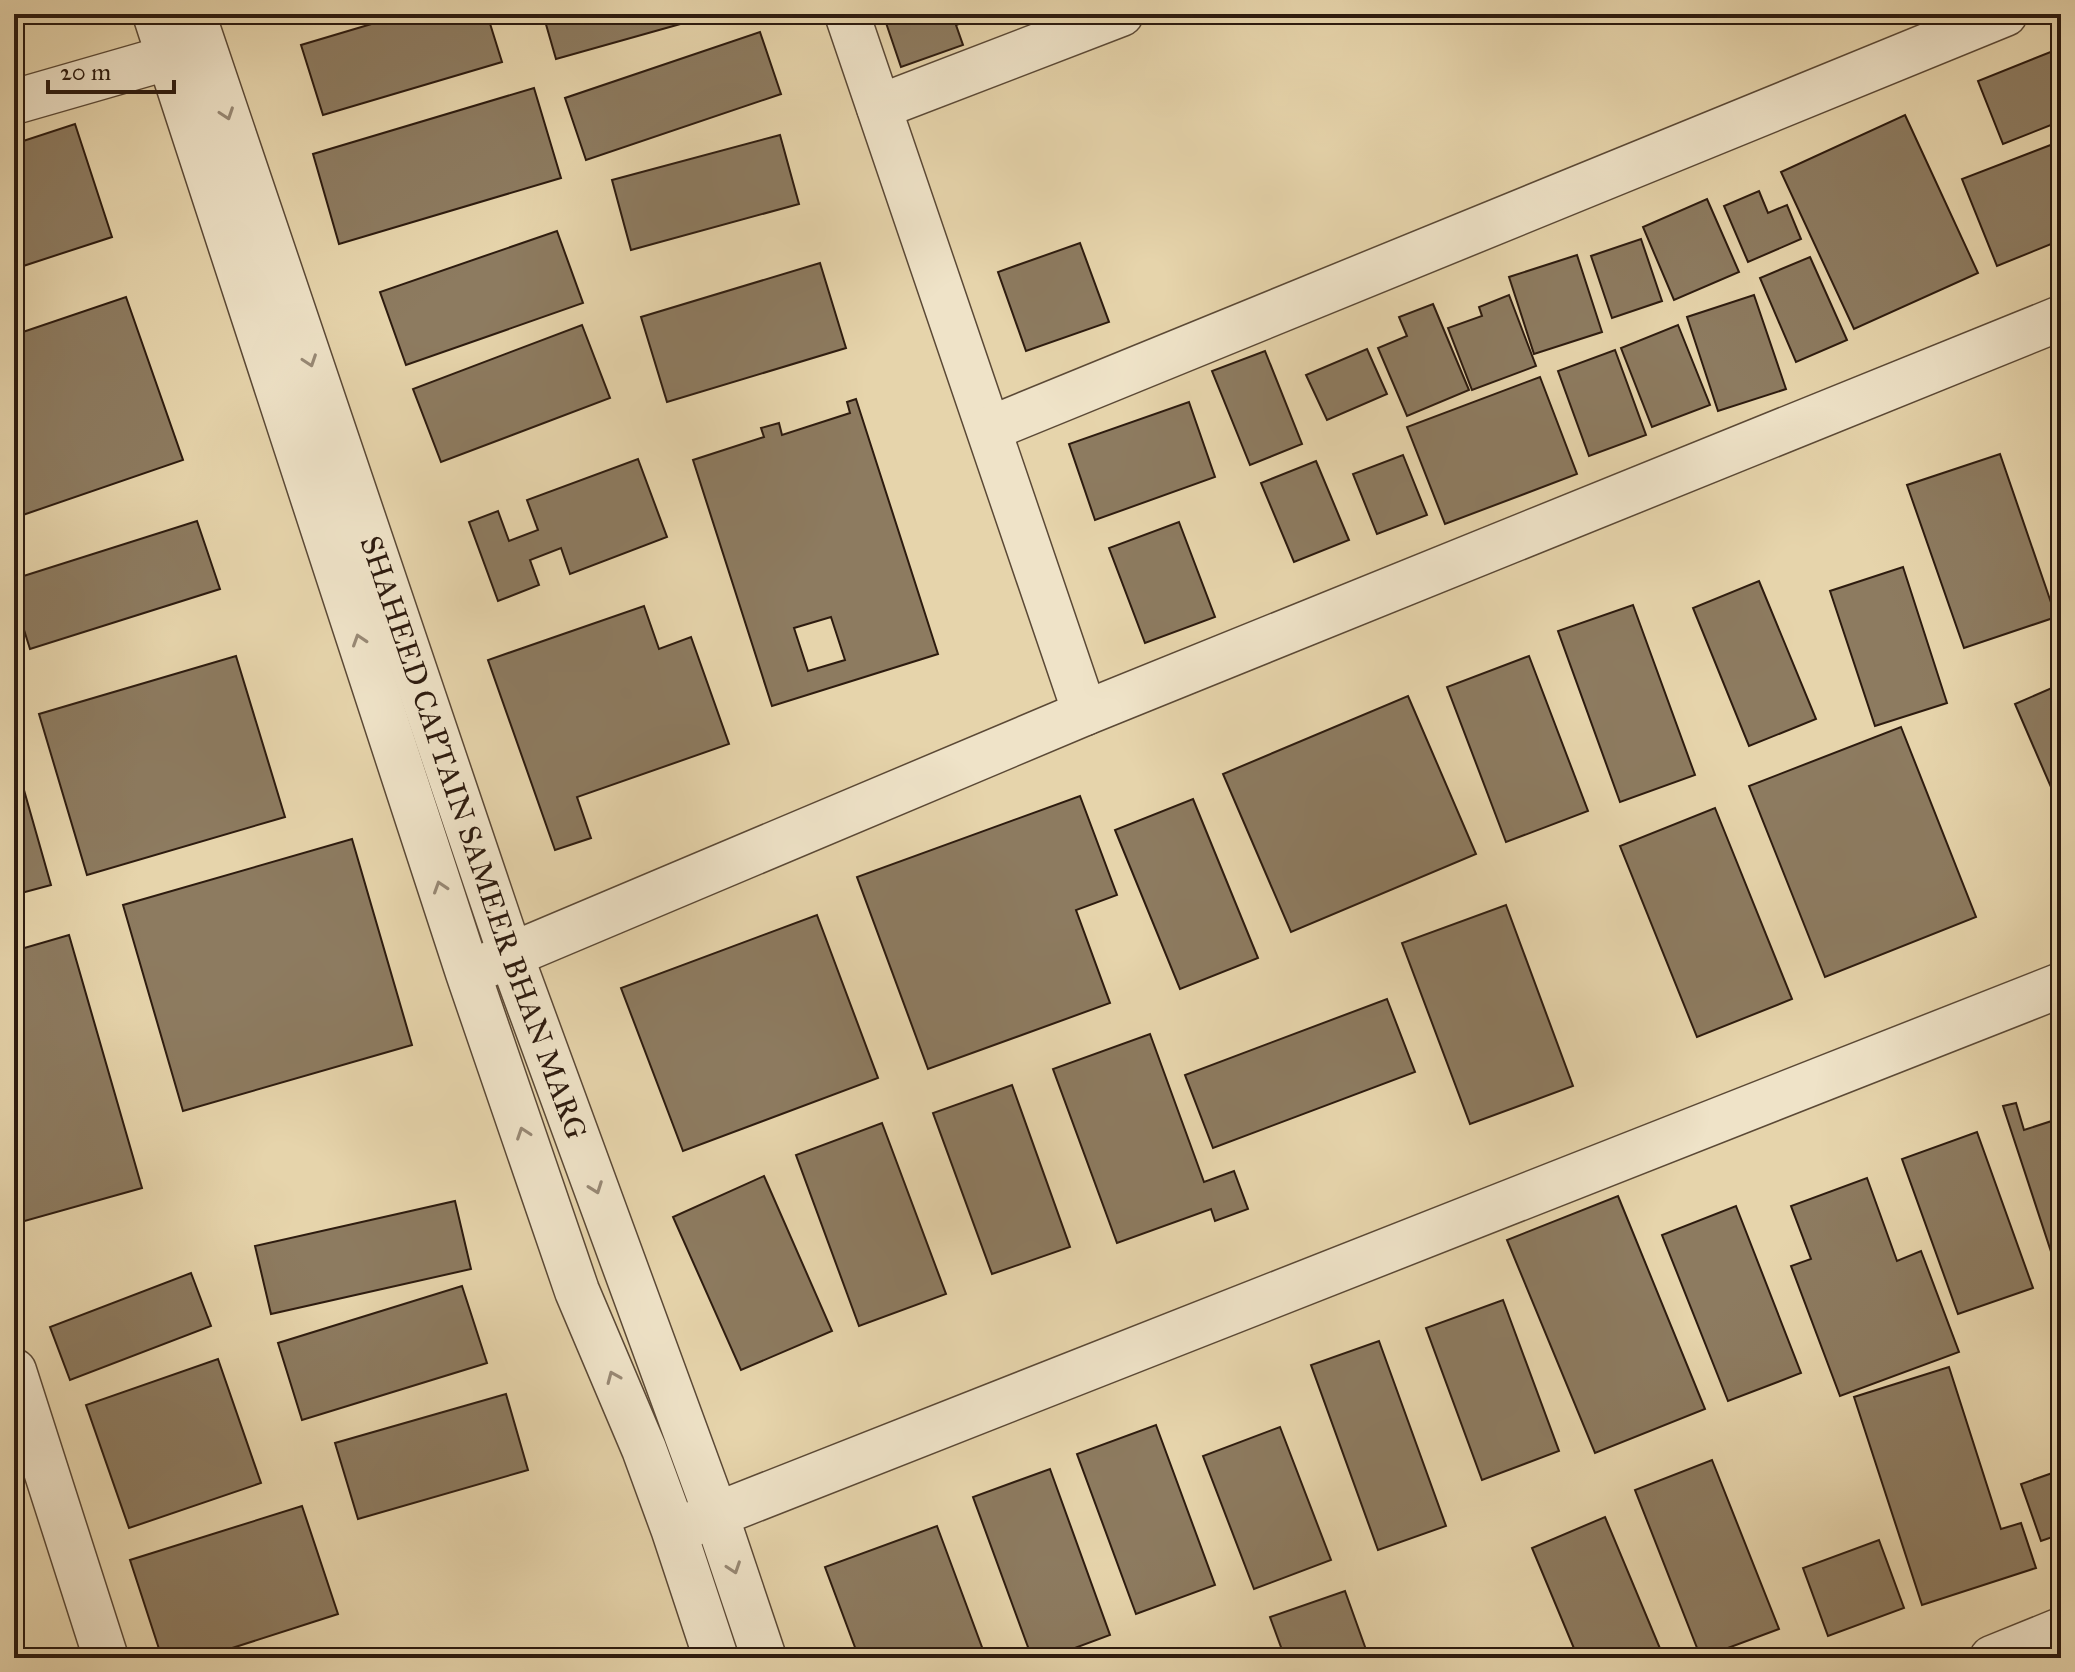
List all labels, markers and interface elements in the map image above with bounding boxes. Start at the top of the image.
scale bar [48,44,174,94]
text: 20 m [60,57,111,87]
one-way arrow [217,107,233,121]
one-way arrow [300,353,316,367]
street label: SHAHEED CAPTAIN SAMEER BHAN MARG [353,531,595,1144]
one-way arrow [352,634,368,647]
one-way arrow [433,881,449,895]
one-way arrow [516,1127,532,1141]
one-way arrow [587,1181,603,1195]
one-way arrow [607,1371,623,1385]
one-way arrow [724,1560,740,1574]

